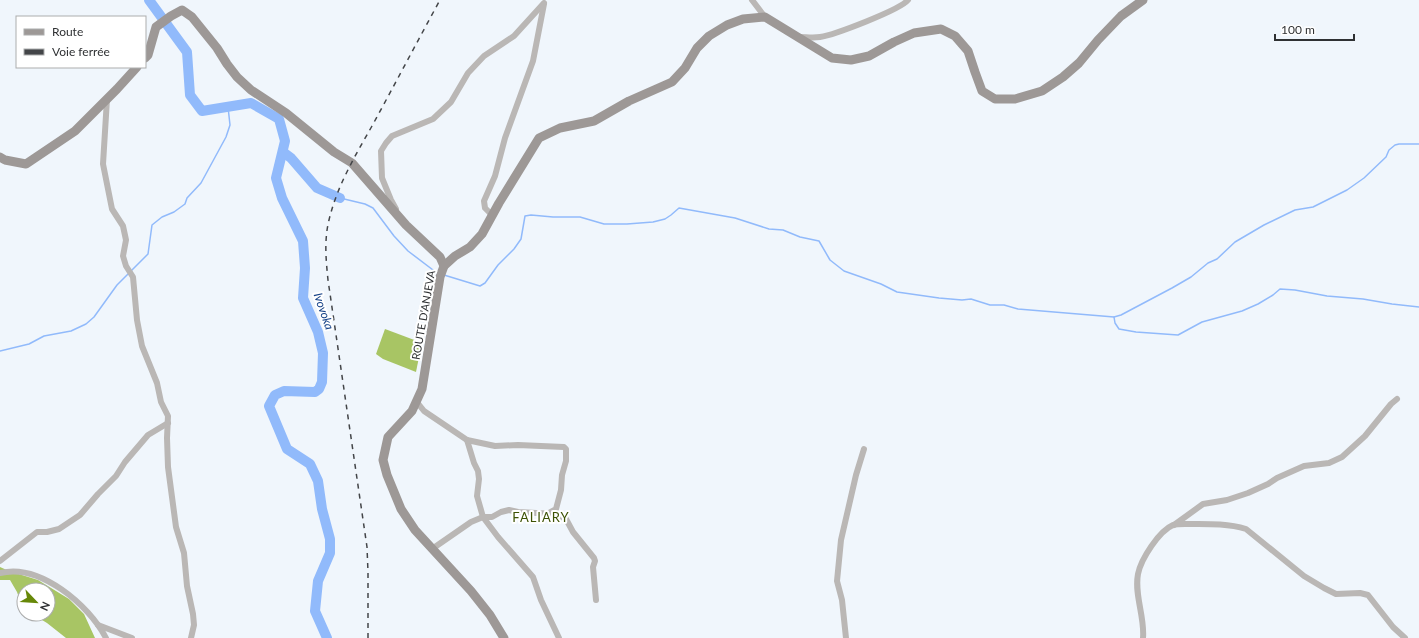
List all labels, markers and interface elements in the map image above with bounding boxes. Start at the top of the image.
legend [16,16,146,68]
scale bar [1275,16,1354,42]
text: 100 m [1281,22,1315,37]
text: Route [52,24,83,39]
text: Voie ferrée [52,44,110,59]
street label: ROUTE D'ANJEVA [409,269,437,361]
water label: Ivovoka [311,291,337,331]
district label: FALIARY [512,509,570,525]
north arrow [16,582,56,622]
text: N [38,600,53,613]

